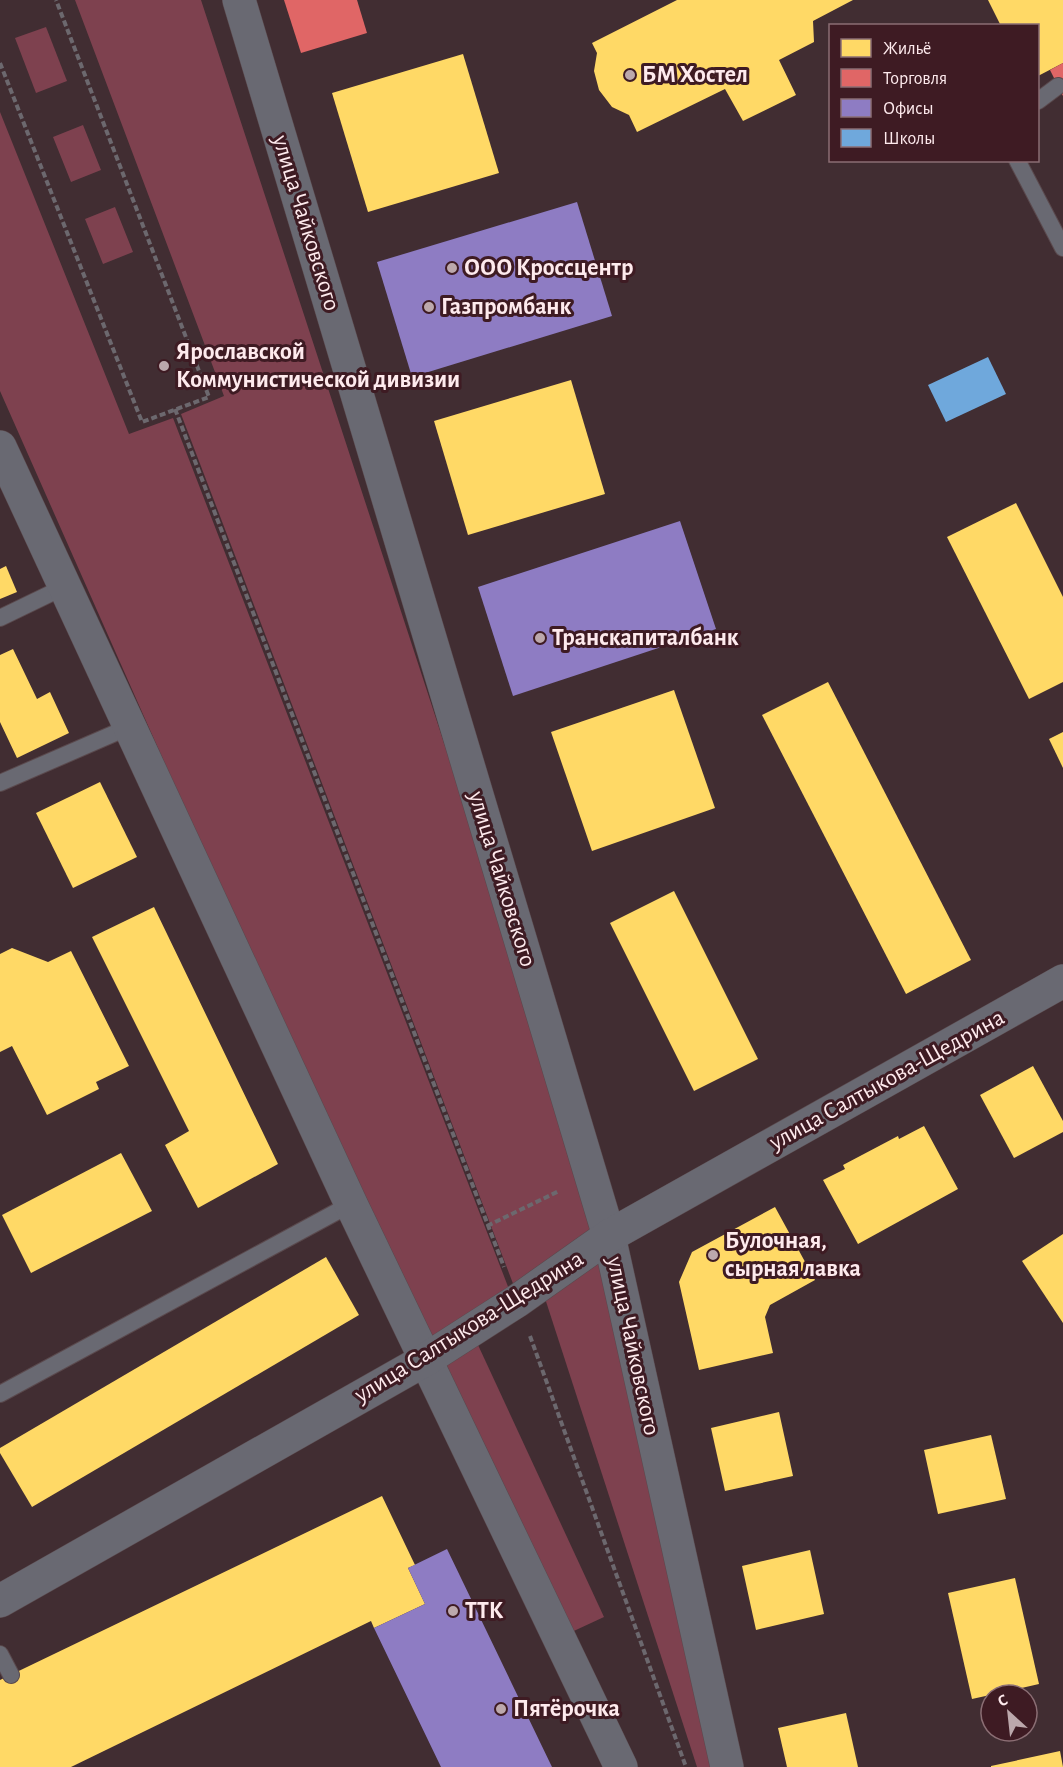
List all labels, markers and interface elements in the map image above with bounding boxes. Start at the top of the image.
legend [829,24,1039,162]
text: Жильё [883,40,931,58]
place label: БМ Хостел [642,63,748,87]
marker: БМ Хостел [623,68,637,82]
text: Торговля [883,70,947,88]
text: Офисы [883,100,934,118]
text: Школы [883,130,935,148]
street label: улица Чайковского [268,132,344,314]
place label: ООО Кроссцентр [464,256,633,280]
marker: ООО Кроссцентр [445,261,459,275]
place label: Газпромбанк [441,295,571,319]
marker: Газпромбанк [422,300,436,314]
place label: Ярославской Коммунистической дивизии [176,340,460,392]
marker: Ярославской Коммунистической дивизии [157,359,171,373]
place label: Транскапиталбанк [552,626,739,650]
marker: Транскапиталбанк [533,631,547,645]
street label: улица Чайковского [464,788,540,970]
street label: улица Салтыкова-Щедрина [765,1005,1009,1155]
place label: Булочная, сырная лавка [725,1229,861,1281]
street label: улица Салтыкова-Щедрина [350,1247,588,1408]
marker: Булочная, сырная лавка [706,1248,720,1262]
street label: улица Чайковского [602,1254,664,1438]
place label: ТТК [465,1599,504,1623]
marker: ТТК [446,1604,460,1618]
north arrow [979,1683,1039,1743]
text: С [995,1691,1010,1710]
place label: Пятёрочка [513,1697,620,1721]
marker: Пятёрочка [494,1702,508,1716]

